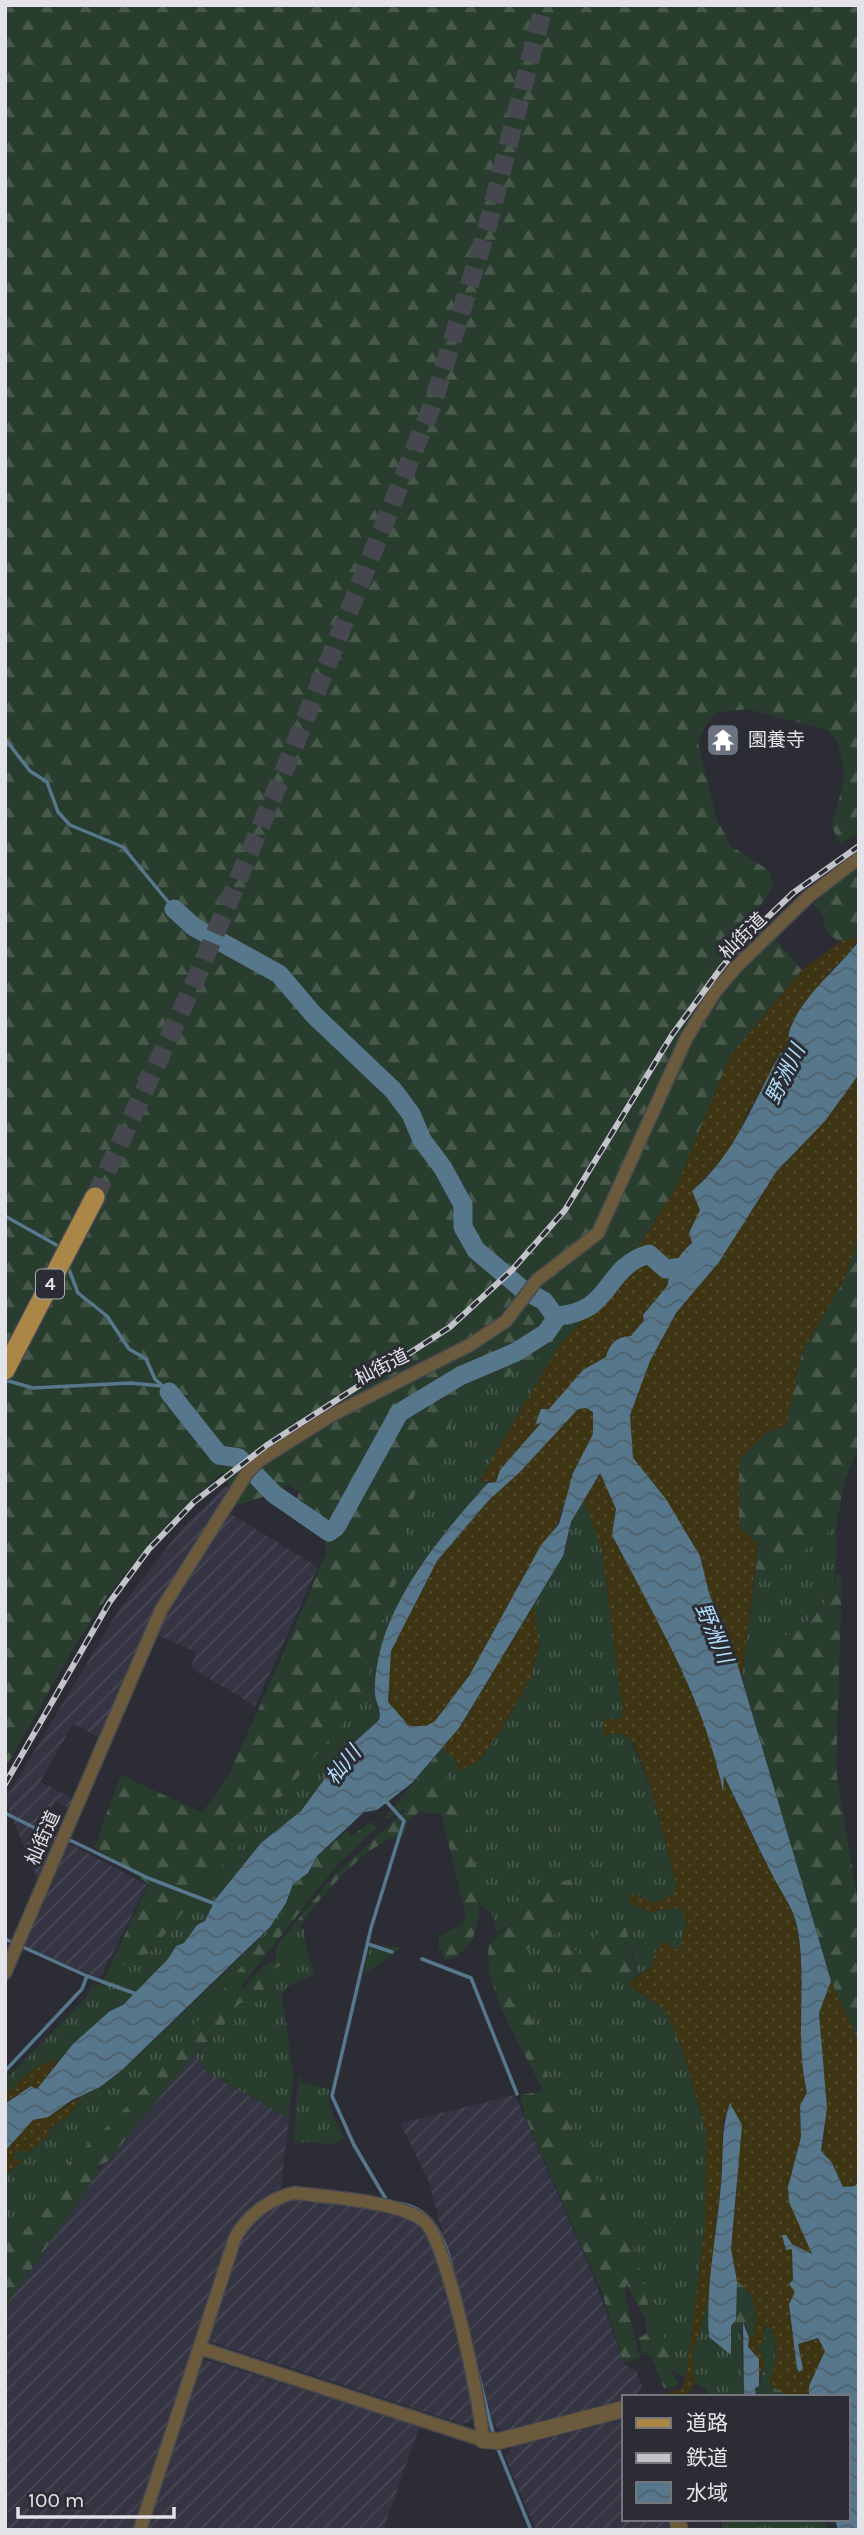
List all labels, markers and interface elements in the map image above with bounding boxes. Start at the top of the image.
temple icon: 園養寺 [704,721,742,759]
place label: 園養寺 [748,729,805,751]
street label: 杣街道 [715,908,771,964]
water label: 野洲川 [760,1039,810,1108]
road number: 4 [36,1269,64,1298]
street label: 杣街道 [352,1344,412,1390]
water label: 野洲川 [691,1599,738,1669]
water label: 杣川 [320,1740,367,1789]
street label: 杣街道 [21,1807,65,1869]
legend [622,2395,850,2521]
text: 道路 [686,2411,728,2435]
text: 鉄道 [686,2446,728,2470]
scale bar [18,2476,173,2520]
text: 水域 [686,2481,728,2505]
text: 100 m [28,2488,85,2512]

